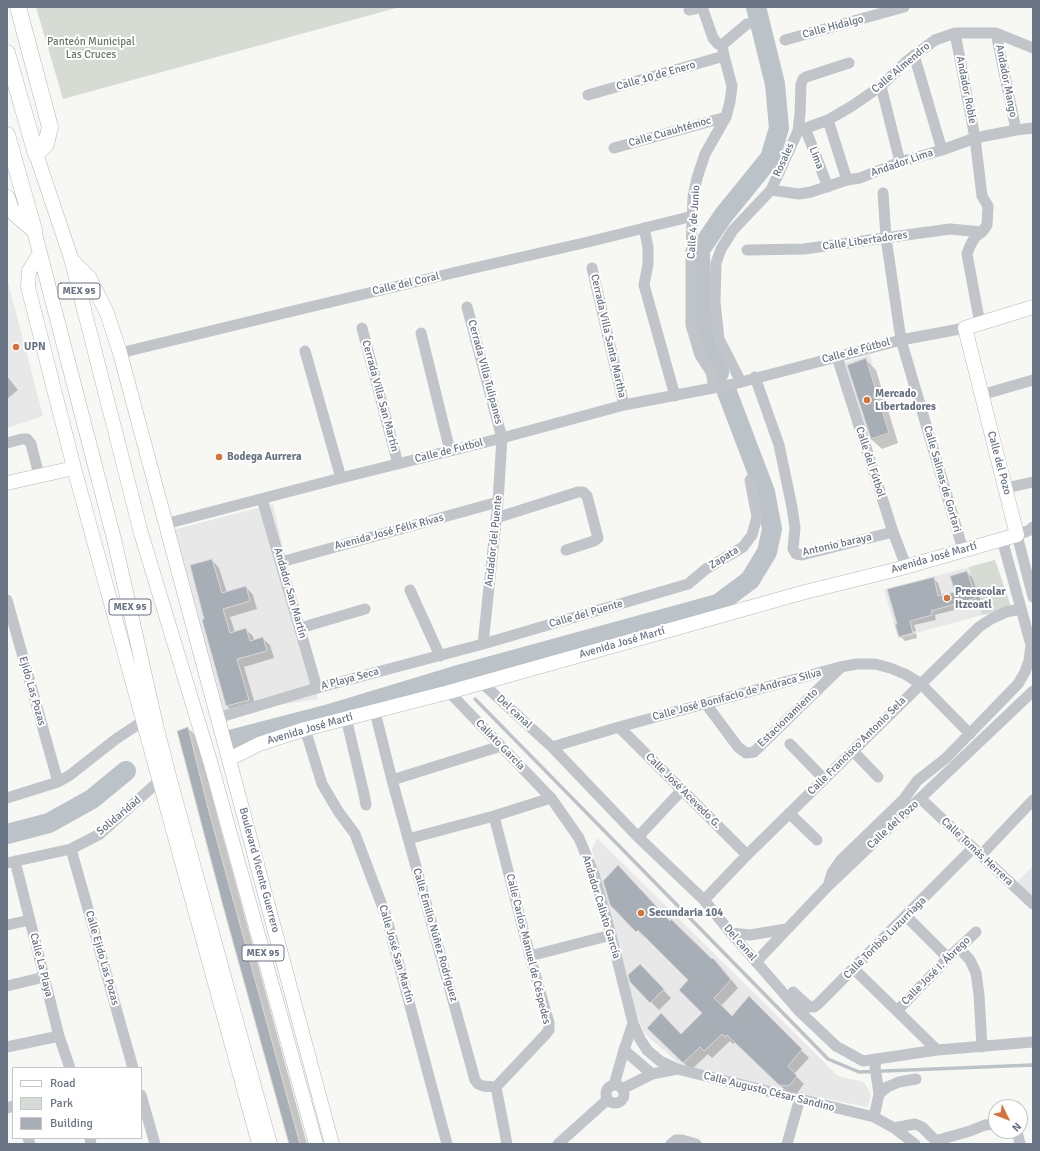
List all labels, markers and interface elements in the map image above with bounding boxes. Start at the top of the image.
street label: Calle Hidalgo [801,12,865,42]
park label: Panteón Municipal Las Cruces [47,35,135,61]
street label: Calle Almendro [869,40,933,96]
street label: Andador Mango [992,43,1020,119]
street label: Andador Roble [953,55,979,125]
street label: Calle 10 de Enero [615,58,697,94]
street label: Calle Cuauhtémoc [627,114,713,150]
street label: Rosales [771,141,797,179]
street label: Lima [806,145,826,171]
street label: Andador Lima [869,146,935,180]
street label: Calle 4 de Junio [685,185,703,259]
street label: Calle Libertadores [822,229,908,253]
street label: Calle del Coral [371,270,441,298]
street label: Cerrada Villa Santa Martha [587,273,629,399]
road number: MEX 95 [58,283,100,299]
street label: Cerrada Villa Tulipanes [465,318,505,426]
street label: Calle de Fútbol [820,336,892,366]
street label: Cerrada Villa San Martín [359,339,401,453]
place label: UPN [24,340,46,354]
marker: UPN [11,342,21,352]
place label: Mercado Libertadores [875,387,936,413]
marker: Mercado Libertadores [862,395,872,405]
street label: Calle Salinas de Gortari [920,424,964,534]
street label: Calle del Fútbol [852,425,888,499]
street label: Calle del Pozo [984,430,1014,496]
street label: Calle de Futbol [413,436,485,466]
place label: Bodega Aurrera [227,450,302,464]
marker: Bodega Aurrera [214,452,224,462]
street label: Andador del Puente [483,495,505,587]
street label: Avenida José Félix Rivas [333,511,445,553]
street label: Antonio baraya [801,531,873,559]
street label: Avenida José Martí [890,539,978,577]
street label: Zapata [707,544,741,572]
street label: Andador San Martín [271,546,309,640]
place label: Preescolar Itzcoatl [955,585,1006,611]
marker: Preescolar Itzcoatl [942,593,952,603]
street label: Calle del Puente [548,597,624,631]
road number: MEX 95 [109,599,151,615]
street label: Avenida José Martí [578,624,666,662]
street label: Ejido Las Pozas [16,655,48,727]
street label: A Playa Seca [320,665,380,693]
street label: Calle José Bonifacio de Andraca Silva [651,666,823,724]
street label: Estacionamiento [755,686,821,750]
street label: Del canal [493,692,535,732]
street label: Calle Francisco Antonio Sela [805,694,909,798]
street label: Avenida José Martí [266,710,354,748]
street label: Calixto García [472,717,528,773]
street label: Calle José Acevedo G. [643,751,723,831]
street label: Solidaridad [94,794,144,838]
street label: Calle del Pozo [865,798,921,852]
street label: Boulevard Vicente Guerrero [236,806,282,934]
street label: Calle Tomás Herrera [938,815,1016,889]
street label: Andador Calixto García [579,854,623,960]
street label: Calle Emilio Núñez Rodríguez [410,867,460,1003]
street label: Calle Carlos Manuel de Céspedes [503,873,553,1025]
street label: Calle Toribio Luzurriaga [841,894,929,982]
street label: Calle José San Martín [376,903,416,1005]
place label: Secundaria 104 [649,906,723,920]
marker: Secundaria 104 [636,908,646,918]
street label: Calle Ejido Las Pozas [82,909,122,1007]
street label: Del canal [721,922,759,964]
street label: Calle La Playa [27,932,55,998]
street label: Calle José I. Ábrego [899,934,973,1008]
road number: MEX 95 [242,945,284,961]
legend [12,1067,142,1139]
street label: Calle Augusto César Sandino [702,1069,836,1115]
text: Road [50,1076,76,1091]
text: Park [50,1096,73,1111]
north arrow [988,1099,1028,1139]
text: Building [50,1116,93,1131]
text: N [1009,1120,1024,1134]

